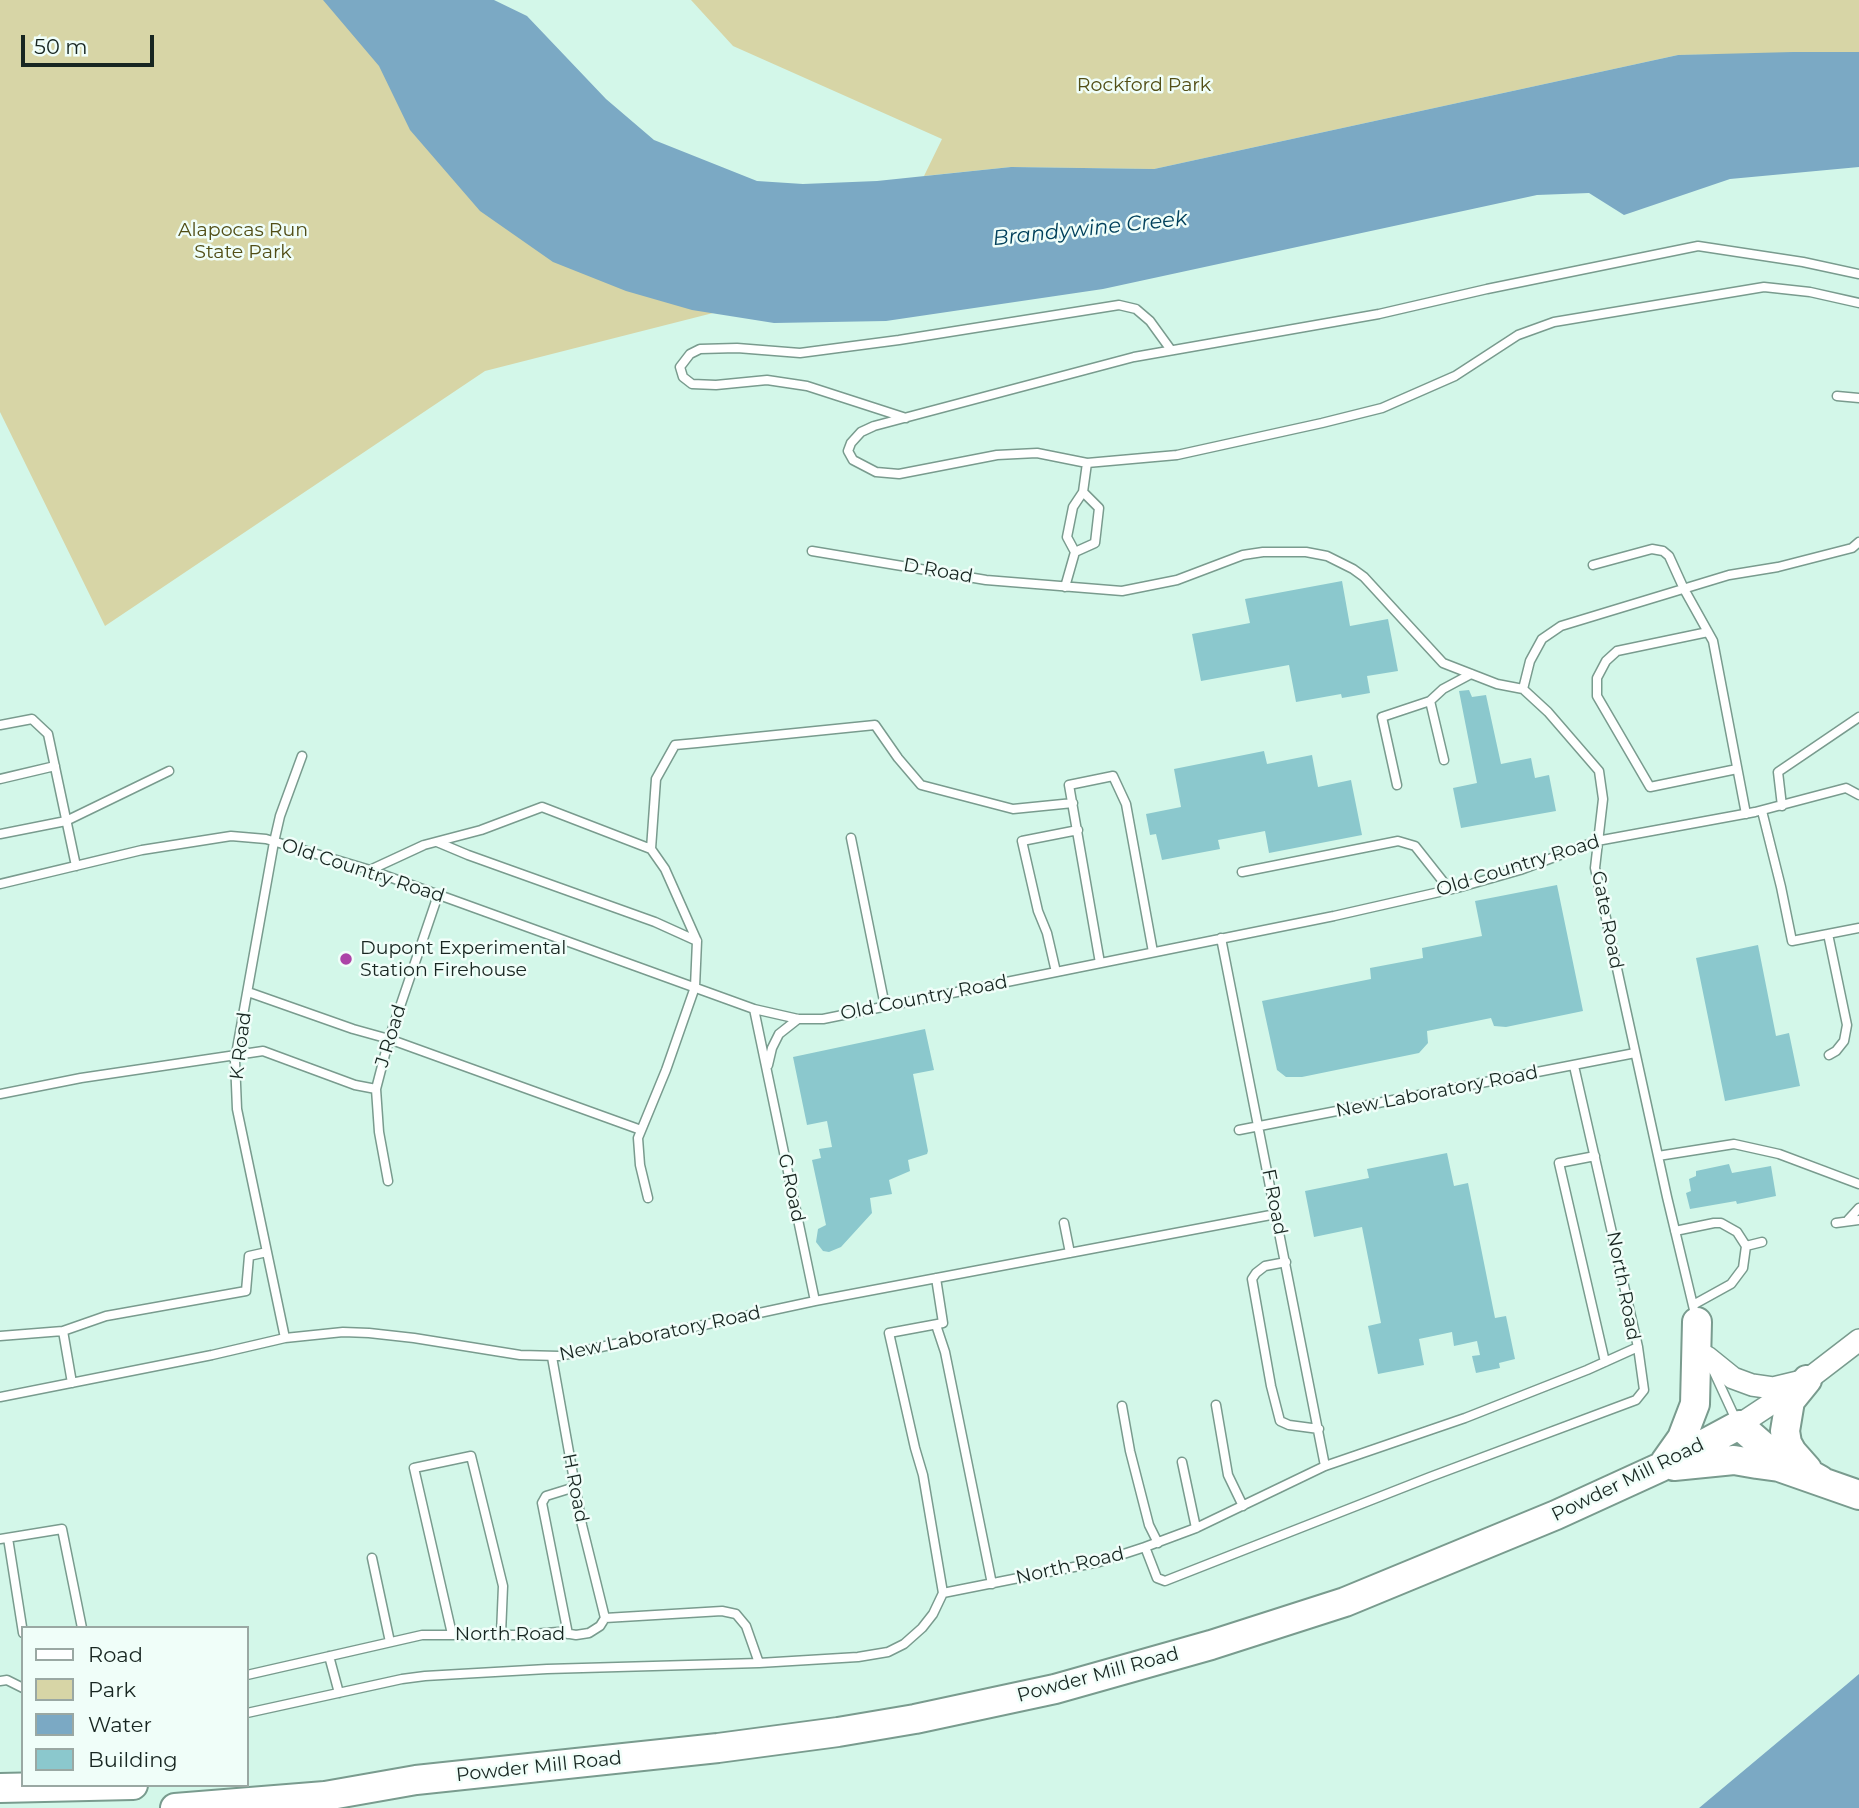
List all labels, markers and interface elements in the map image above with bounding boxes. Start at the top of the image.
scale bar [24,21,158,65]
text: 50 m [34,34,88,59]
park label: Rockford Park [1077,74,1211,96]
water label: Brandywine Creek [992,206,1188,252]
park label: Alapocas Run State Park [178,219,308,263]
street label: D Road [901,554,975,588]
street label: Old Country Road [1434,830,1602,902]
street label: Old Country Road [279,834,447,908]
street label: Gate Road [1586,869,1628,971]
place label: Dupont Experimental Station Firehouse [360,937,566,981]
marker: Dupont Experimental Station Firehouse [338,951,354,967]
street label: Old Country Road [839,971,1009,1025]
street label: J Road [371,1002,411,1070]
street label: K Road [226,1011,256,1081]
street label: New Laboratory Road [1334,1061,1540,1123]
street label: G Road [773,1152,809,1224]
street label: F Road [1256,1167,1292,1237]
street label: North Road [1601,1230,1645,1342]
street label: New Laboratory Road [557,1301,763,1367]
street label: Powder Mill Road [1548,1433,1708,1527]
street label: H Road [557,1451,593,1525]
street label: North Road [1014,1542,1126,1590]
street label: North Road [455,1623,565,1645]
legend [21,1626,248,1787]
text: Road [88,1642,143,1667]
street label: Powder Mill Road [1015,1642,1181,1708]
text: Park [88,1677,136,1702]
text: Water [88,1712,152,1737]
text: Building [88,1747,178,1772]
street label: Powder Mill Road [455,1747,623,1787]

